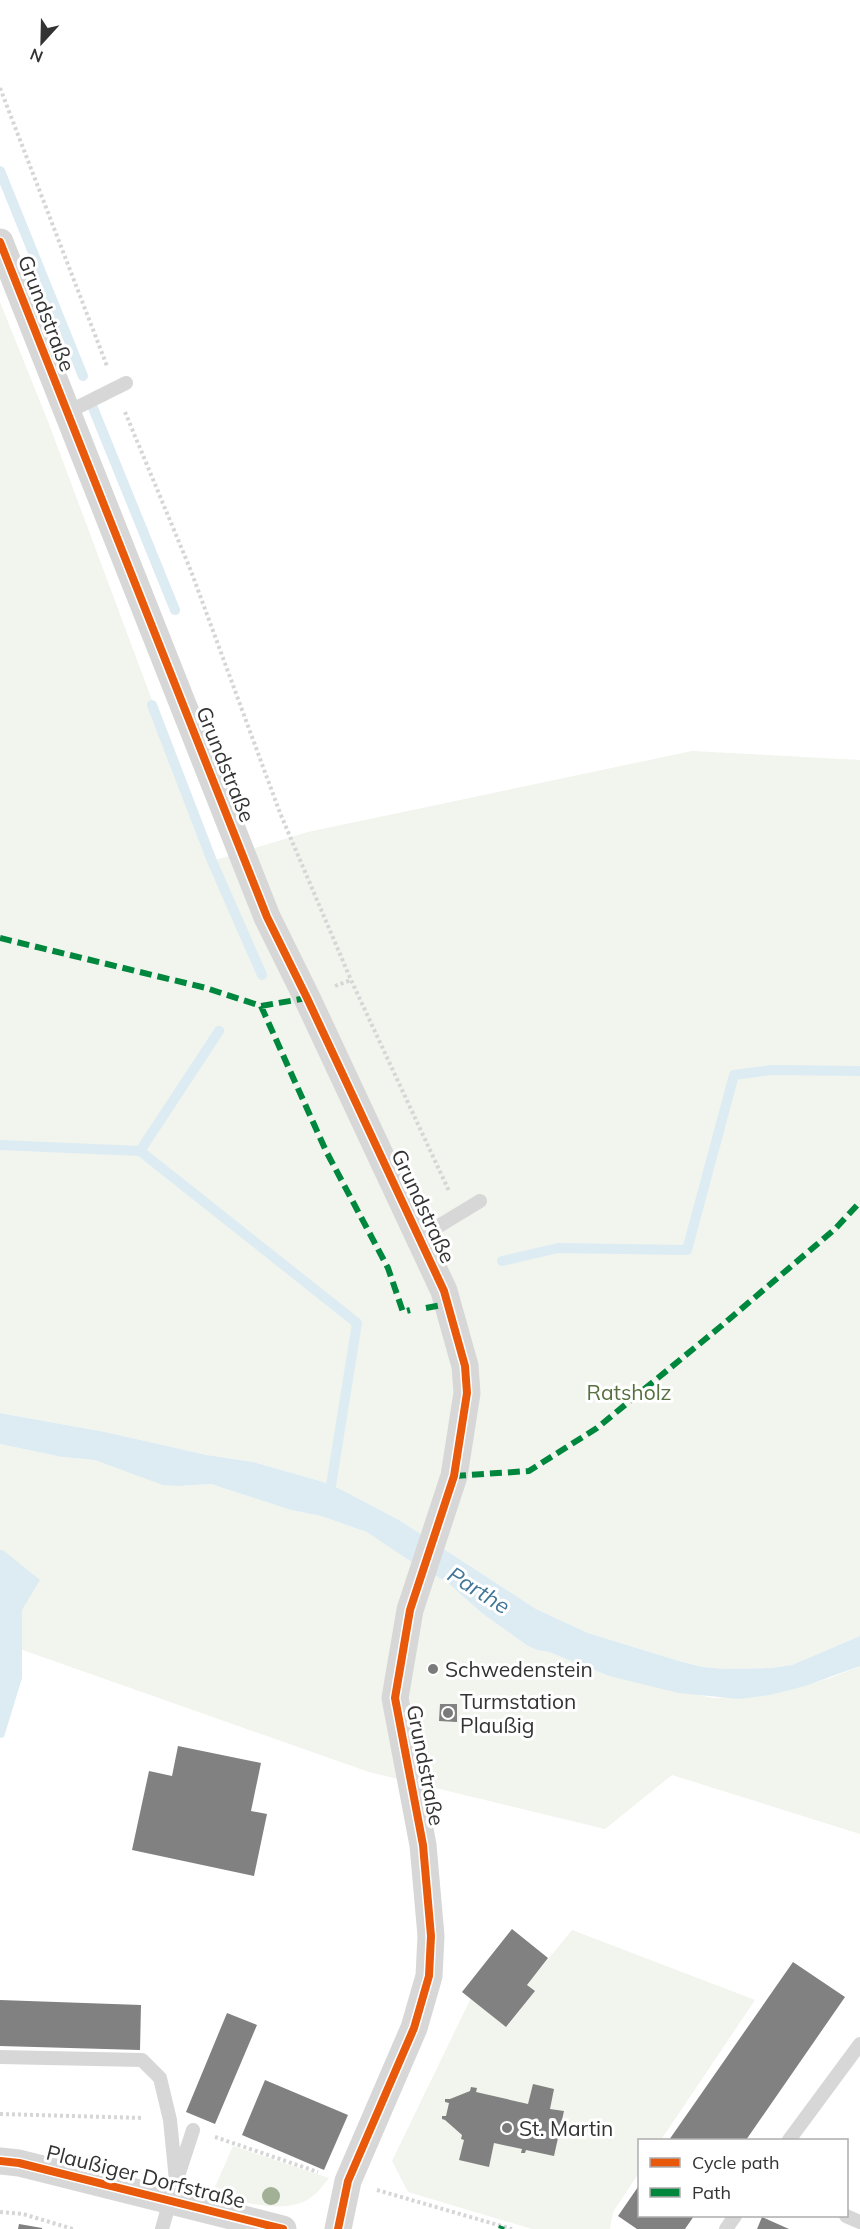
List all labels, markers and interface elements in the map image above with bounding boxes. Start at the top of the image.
north arrow [12,12,72,72]
text: N [27,44,46,67]
street label: Grundstraße [13,251,81,375]
street label: Grundstraße [191,702,261,826]
street label: Grundstraße [386,1145,462,1267]
park label: Ratsholz [586,1379,672,1405]
water label: Parthe [443,1560,515,1620]
place label: Schwedenstein [445,1656,593,1682]
marker: Schwedenstein [426,1662,440,1676]
place label: Turmstation Plaußig [460,1688,576,1738]
street label: Grundstraße [402,1702,450,1828]
marker: Turmstation Plaußig [441,1706,455,1720]
place label: St. Martin [519,2115,613,2141]
marker: St. Martin [500,2121,514,2135]
street label: Plaußiger Dorfstraße [44,2139,248,2213]
legend [638,2139,848,2217]
text: Cycle path [692,2151,779,2174]
text: Path [692,2181,731,2204]

